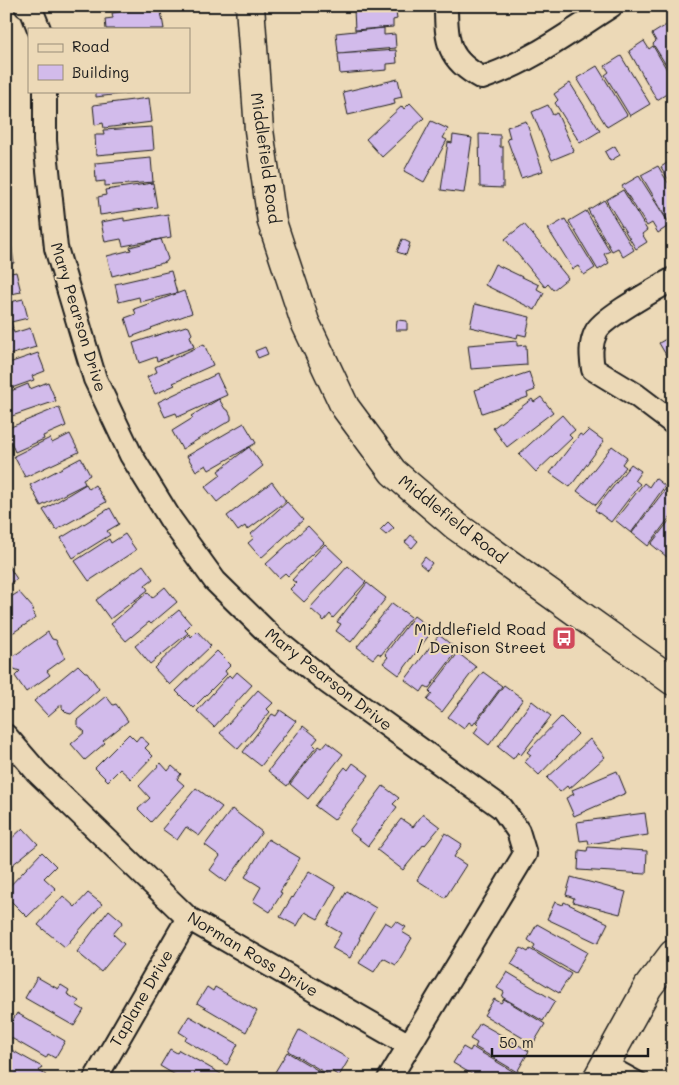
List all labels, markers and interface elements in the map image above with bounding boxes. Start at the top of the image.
legend [28,28,190,92]
text: Road [72,36,109,56]
text: Building [72,62,129,82]
street label: Middlefield Road [247,91,286,225]
street label: Mary Pearson Drive [47,239,112,394]
street label: Middlefield Road [395,470,512,568]
place label: Middlefield Road / Denison Street [414,618,546,657]
street label: Mary Pearson Drive [262,622,397,735]
bus stop icon: Middlefield Road / Denison Street [551,625,577,651]
street label: Norman Ross Drive [184,906,322,1001]
street label: Taplane Drive [104,945,177,1050]
scale bar [492,1025,648,1057]
text: 50 m [499,1032,534,1052]

